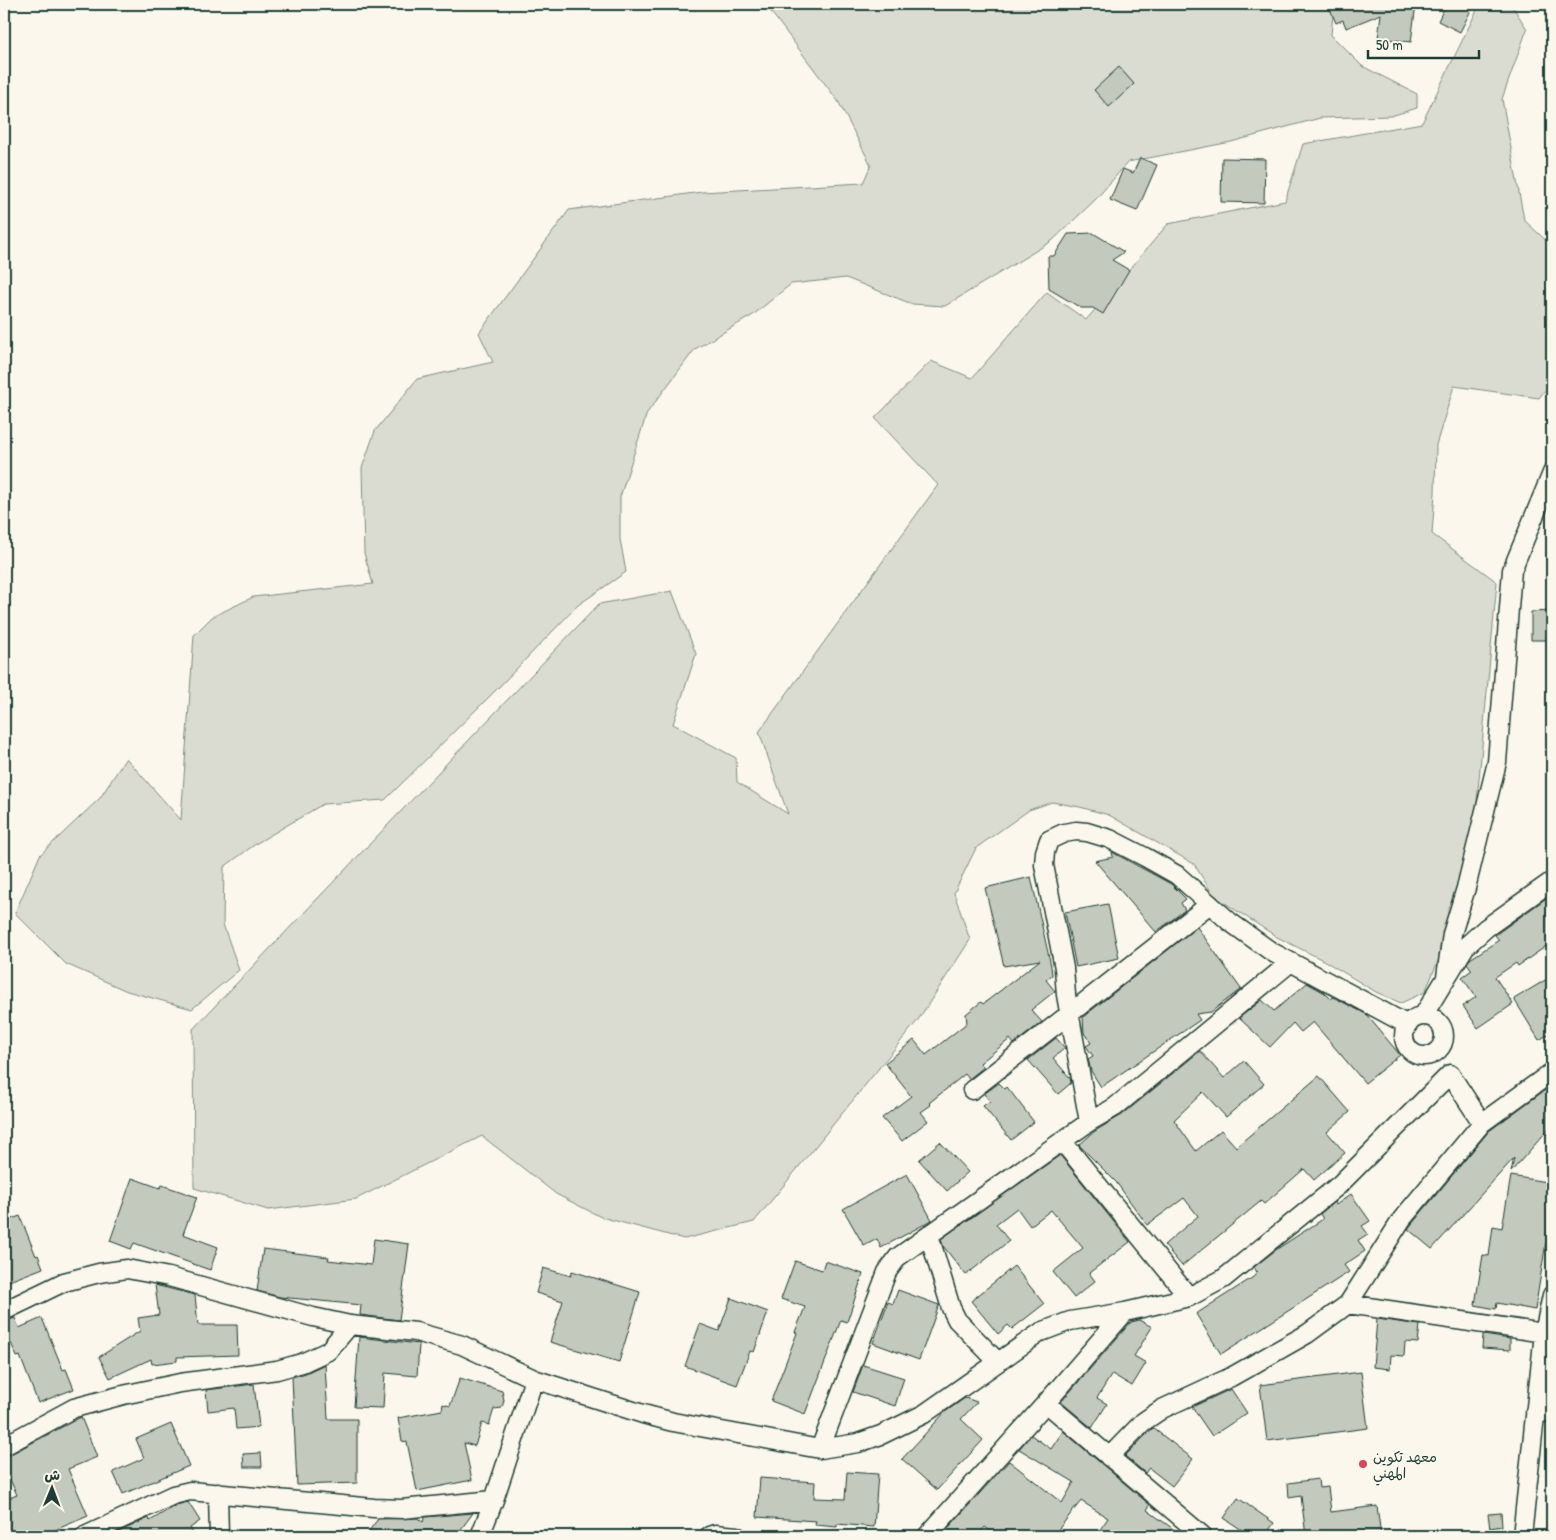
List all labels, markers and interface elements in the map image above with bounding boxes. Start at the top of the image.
scale bar [1368,28,1480,60]
text: 50 m [1376,34,1403,55]
place label: معهد تكوين المهني [1373,1447,1437,1486]
marker: معهد تكوين المهني [1357,1458,1369,1470]
north arrow [28,1462,78,1512]
text: ش [44,1465,60,1484]

